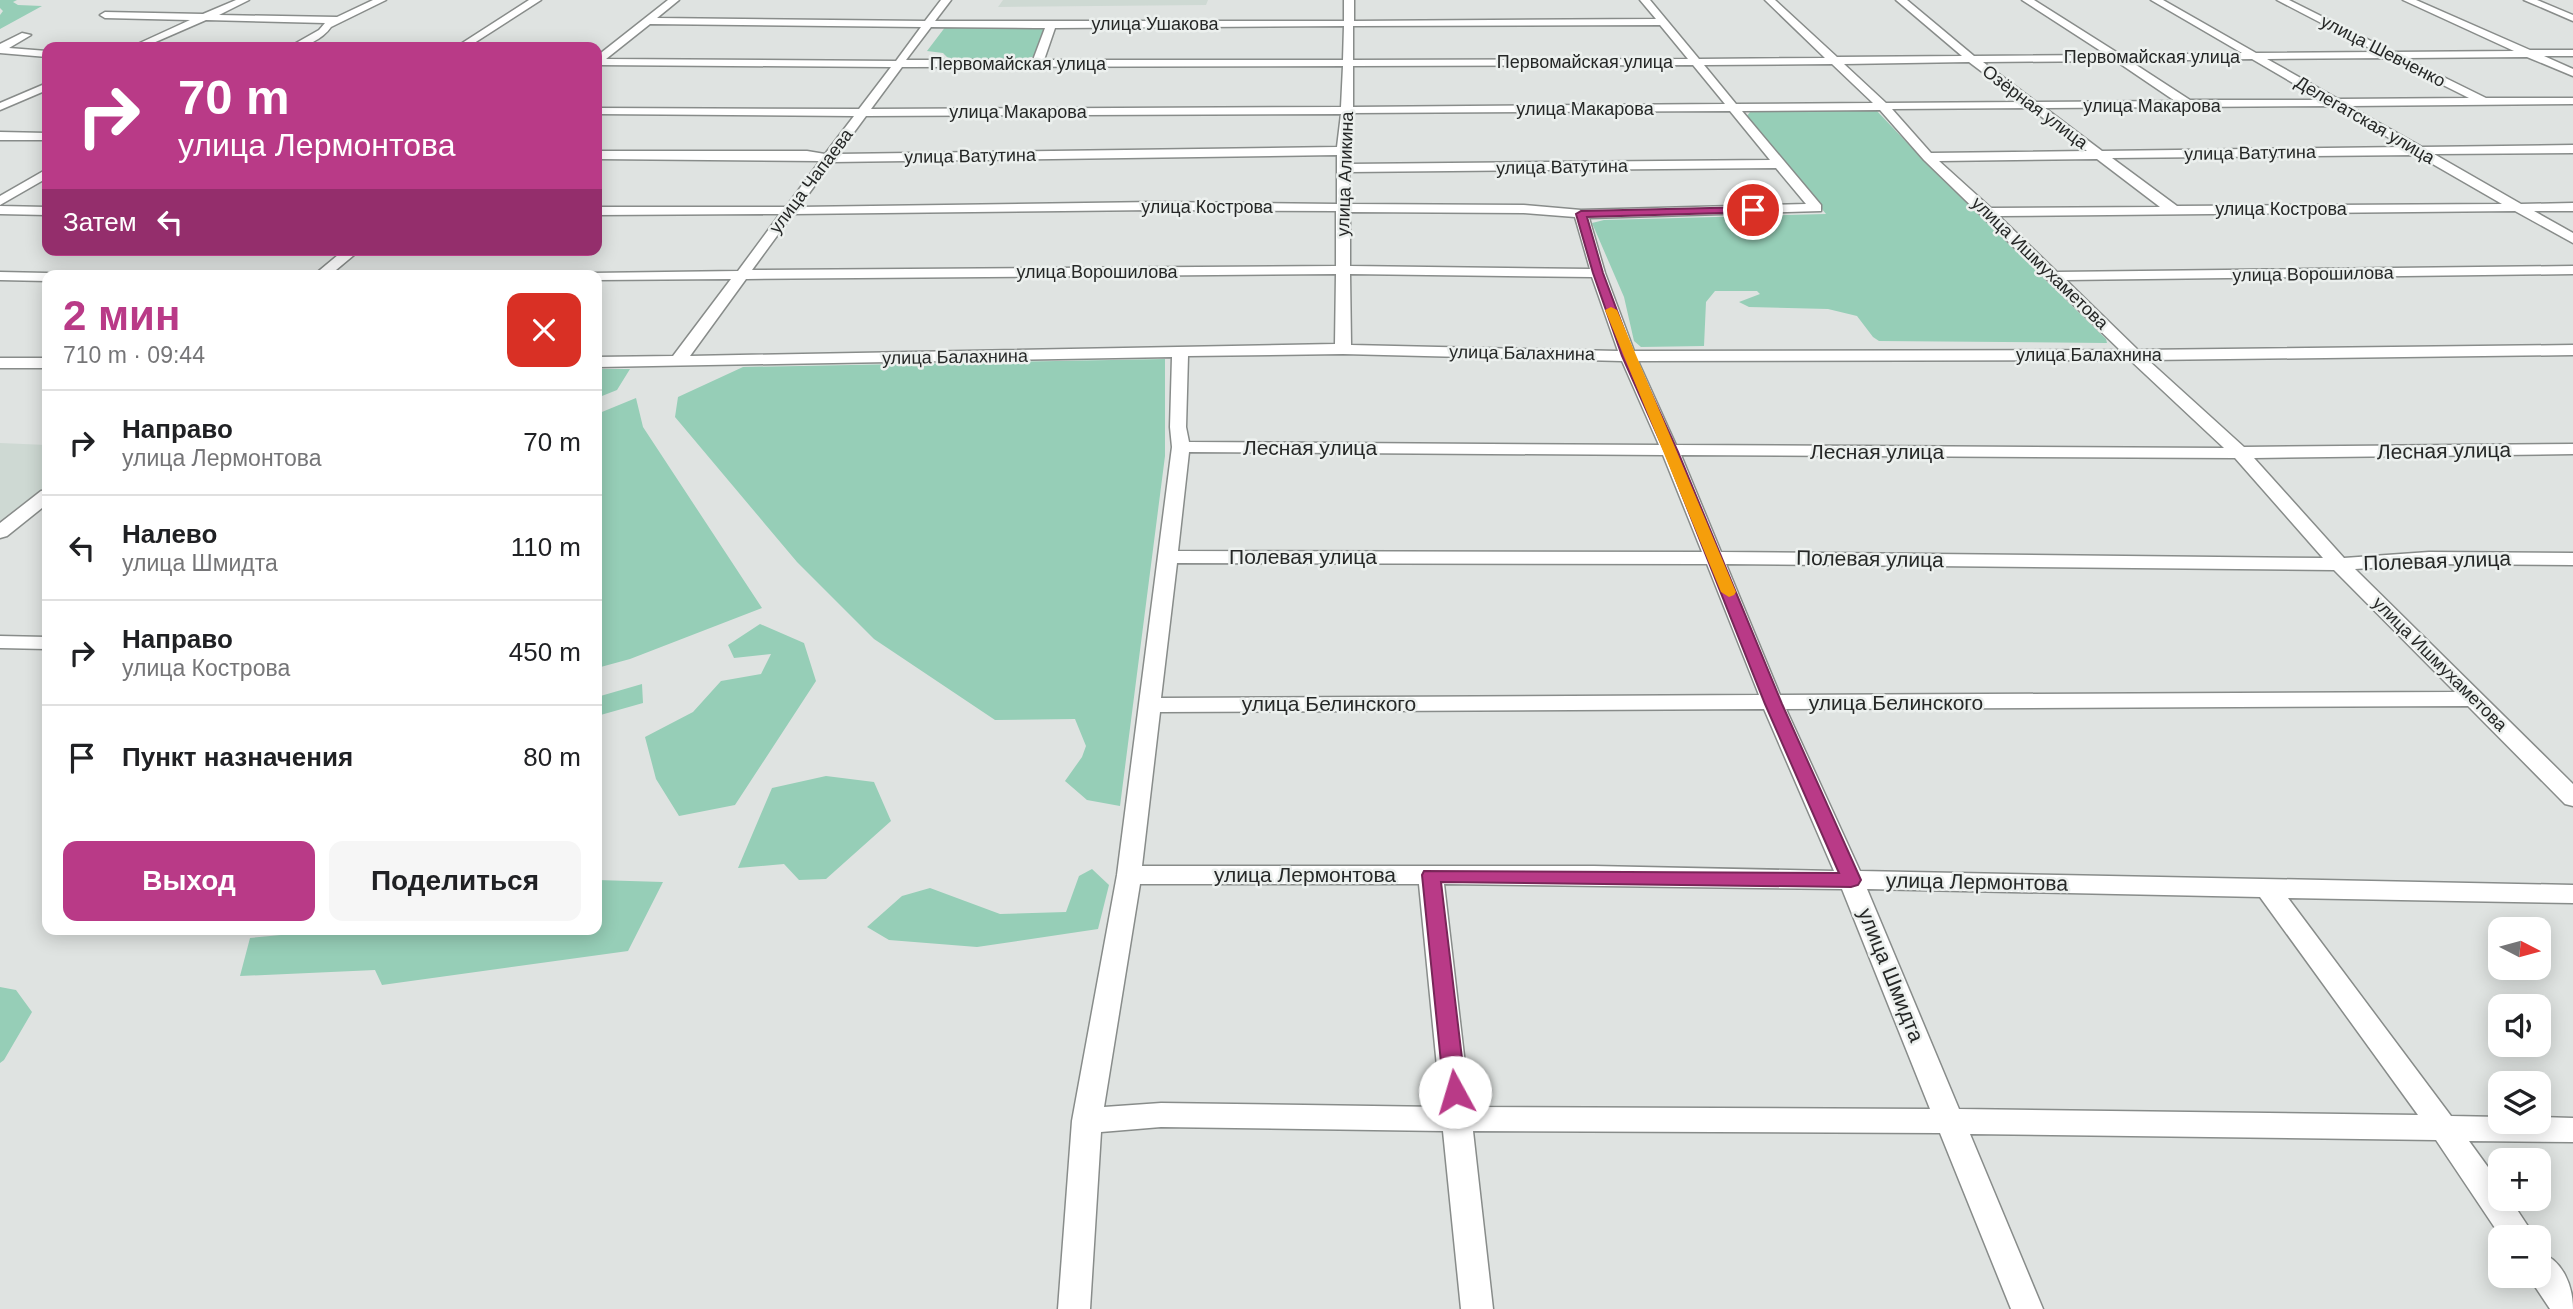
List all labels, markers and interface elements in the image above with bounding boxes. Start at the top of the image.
street label: улица Шевченко [2317,11,2449,91]
street label: улица Ушакова [1091,14,1219,34]
street label: Первомайская улица [2064,47,2241,67]
street label: Первомайская улица [1497,52,1674,72]
street label: Первомайская улица [930,54,1107,74]
street label: Озёрная улица [1978,61,2092,154]
icon: right [63,70,154,161]
text: 70 m [178,70,290,124]
street label: Делегатская улица [2292,72,2439,169]
street label: улица Макарова [2083,96,2222,116]
street label: улица Макарова [1516,99,1655,119]
street label: улица Макарова [949,102,1088,122]
street label: улица Аликина [1333,110,1357,237]
street label: улица Чапаева [765,124,857,237]
text: улица Лермонтова [178,127,455,163]
street label: улица Ватутина [2184,142,2317,164]
street label: улица Ватутина [904,145,1037,167]
street label: улица Ватутина [1496,156,1629,178]
pin [1723,180,1783,240]
icon: arrive [1734,191,1772,229]
street label: улица Ишмухаметова [1968,193,2113,334]
street label: улица Кострова [1141,197,1274,217]
street label: улица Кострова [2215,199,2348,219]
icon: left [151,203,189,241]
text: Затем [63,207,137,237]
street label: улица Ворошилова [1016,262,1179,282]
street label: улица Ворошилова [2232,263,2395,285]
text: 2 мин [63,292,180,339]
button: close [507,293,581,367]
text: 710 m · 09:44 [63,342,205,368]
street label: улица Балахнина [1449,342,1596,364]
street label: улица Балахнина [2016,345,2163,365]
street label: улица Балахнина [882,346,1029,368]
text: Направо [122,414,233,444]
icon: right [63,424,101,462]
text: 70 m [523,427,581,457]
street label: Лесная улица [1243,436,1377,459]
street label: Лесная улица [2377,438,2512,463]
street label: Лесная улица [1810,440,1944,463]
text: улица Лермонтова [122,445,321,471]
text: Налево [122,519,217,549]
icon: left [63,529,101,567]
text: 110 m [511,532,581,562]
street label: Полевая улица [1229,545,1377,568]
street label: Полевая улица [1796,546,1944,571]
street label: Полевая улица [2363,546,2512,575]
text: улица Шмидта [122,550,278,576]
street label: улица Ишмухаметова [2369,593,2512,736]
text: Направо [122,624,233,654]
icon: right [63,634,101,672]
text: 450 m [509,637,581,667]
text: улица Кострова [122,655,290,681]
street label: улица Белинского [1809,691,1983,714]
street label: улица Белинского [1242,692,1416,715]
icon: arrive [63,739,101,777]
text: Пункт назначения [122,742,353,772]
text: 80 m [523,742,581,772]
button: Выход [63,841,315,921]
button: Поделиться [329,841,581,921]
street label: улица Лермонтова [1214,863,1396,886]
street label: улица Лермонтова [1886,868,2069,895]
street label: улица Шмидта [1854,905,1929,1045]
north arrow [2488,917,2552,980]
map controls [2488,917,2551,1288]
button: sound [2488,994,2551,1057]
position arrow [1418,1055,1492,1129]
button: layers [2488,1071,2551,1134]
button: + [2488,1148,2551,1211]
button: − [2488,1225,2551,1288]

